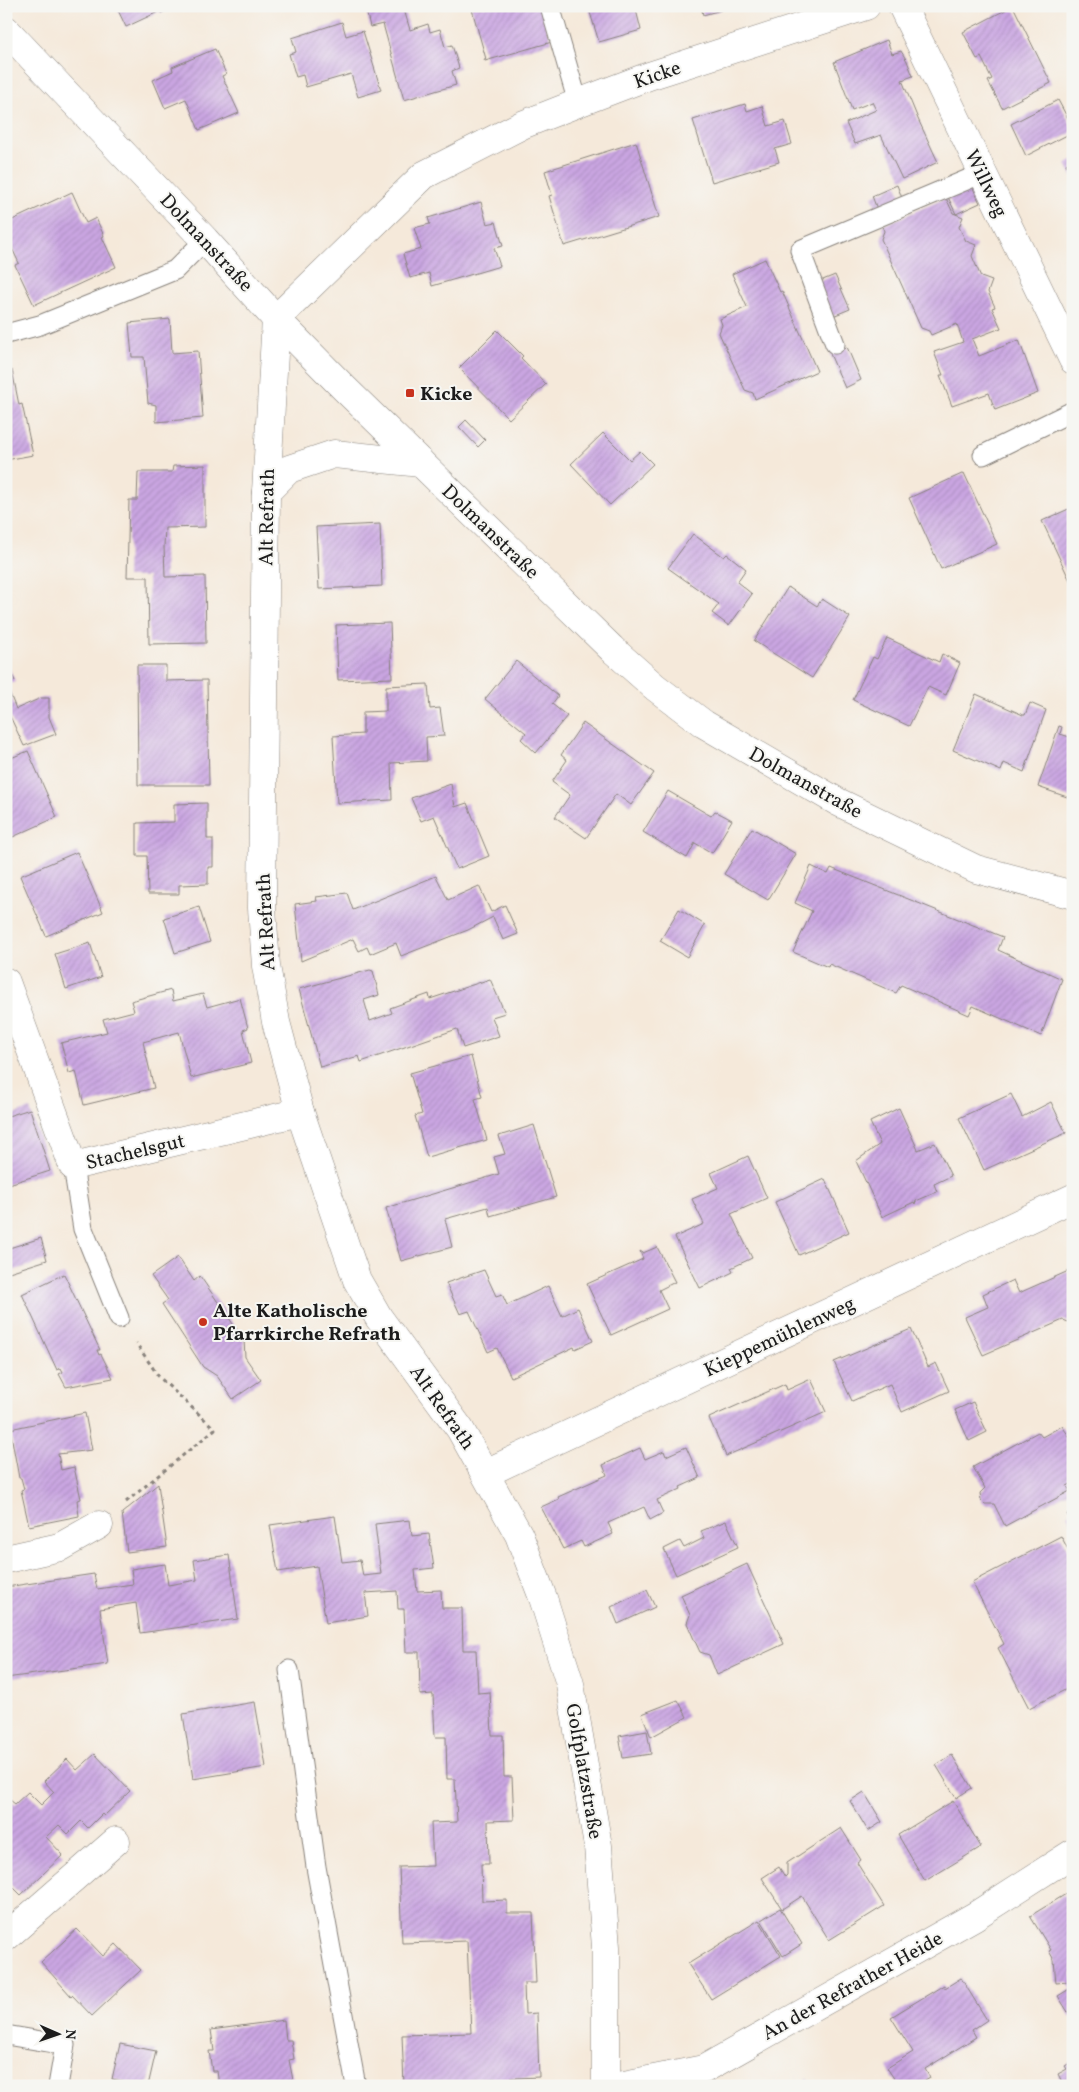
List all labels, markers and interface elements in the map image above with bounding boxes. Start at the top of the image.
street label: Kicke [630,55,685,97]
street label: Willweg [957,145,1014,223]
street label: Dolmanstraße [152,188,259,299]
place label: Kicke [420,381,472,409]
marker: Kicke [404,387,416,399]
street label: Alt Refrath [253,468,283,566]
street label: Dolmanstraße [435,479,545,586]
street label: Dolmanstraße [743,741,867,827]
street label: Alt Refrath [250,872,284,971]
street label: Stachelsgut [83,1128,188,1178]
street label: Kieppemühlenweg [700,1290,860,1385]
place label: Alte Katholische Pfarrkirche Refrath [213,1298,401,1349]
marker: Alte Katholische Pfarrkirche Refrath [197,1316,209,1328]
street label: Alt Refrath [402,1360,481,1456]
street label: Golfplatzstraße [557,1701,609,1841]
street label: An der Refrather Heide [757,1925,948,2048]
north arrow [32,2010,82,2060]
text: N [60,2029,79,2040]

